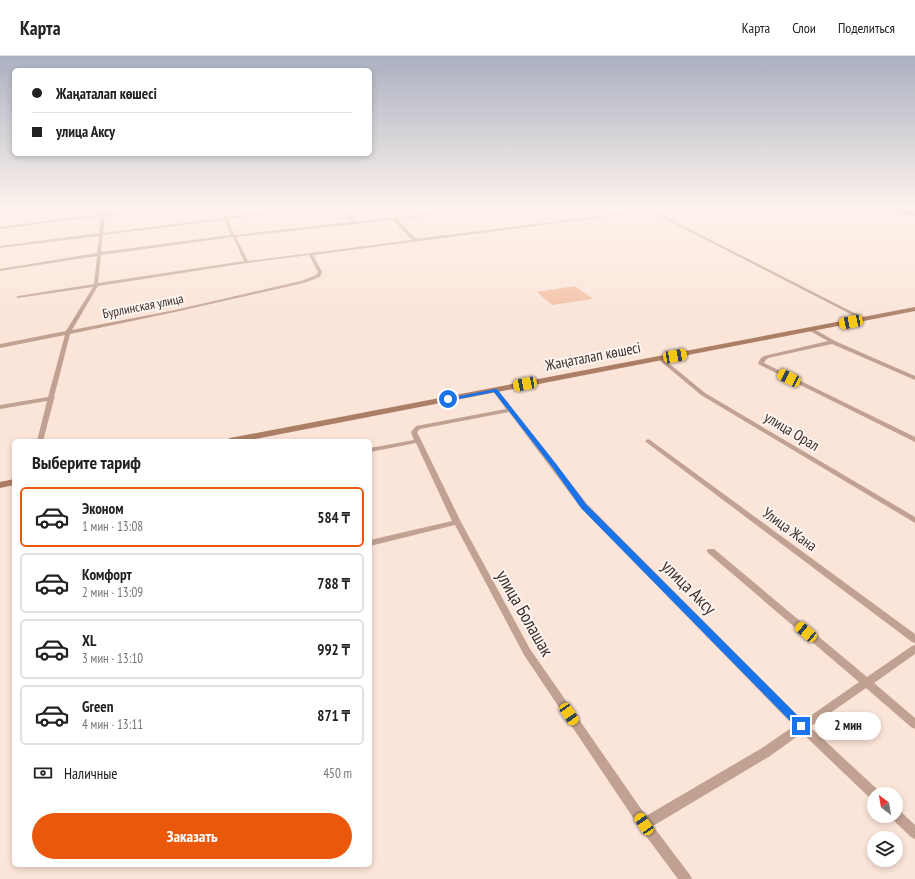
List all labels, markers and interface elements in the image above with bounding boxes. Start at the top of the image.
text: Карта [20,16,61,40]
text: Карта [742,19,770,37]
text: Слои [792,19,816,37]
text: Поделиться [838,19,895,37]
text: Жаңаталап көшесі [56,84,157,103]
text: улица Аксу [56,122,115,141]
street label: Бурлинская улица [101,290,185,322]
car [838,314,864,330]
street label: Жаңаталап көшесі [543,337,642,375]
car [662,348,688,364]
car [776,367,802,389]
car [512,376,538,392]
route start [439,390,457,408]
street label: улица Орал [761,407,823,455]
text: Выберите тариф [32,451,141,474]
icon: car [34,499,70,535]
text: Эконом [82,499,123,518]
street label: Улица Жана [759,503,821,555]
text: 584 ₸ [317,508,350,527]
text: 1 мин · 13:08 [82,518,143,535]
street label: улица Аксу [657,555,722,620]
icon: car [34,565,70,601]
text: Комфорт [82,565,132,584]
street label: улица Болашак [491,566,559,660]
text: 788 ₸ [317,574,350,593]
text: 2 мин · 13:09 [82,584,143,601]
car [793,620,819,644]
icon: car [34,631,70,667]
text: XL [82,631,96,650]
text: 992 ₸ [317,640,350,659]
text: 3 мин · 13:10 [82,650,143,667]
icon: car [34,697,70,733]
text: Green [82,697,114,716]
car [557,701,581,727]
text: 871 ₸ [317,706,350,725]
callout: 2 мин [815,712,881,740]
text: 4 мин · 13:11 [82,716,143,733]
route end [792,717,810,735]
text: 2 мин [834,717,862,734]
icon: cash [32,762,54,784]
text: Наличные [64,764,117,783]
text: 450 m [323,765,352,782]
north arrow [867,787,903,823]
map controls [867,787,903,867]
car [632,811,656,837]
button: Заказать [32,813,352,859]
button: layers [867,831,903,867]

